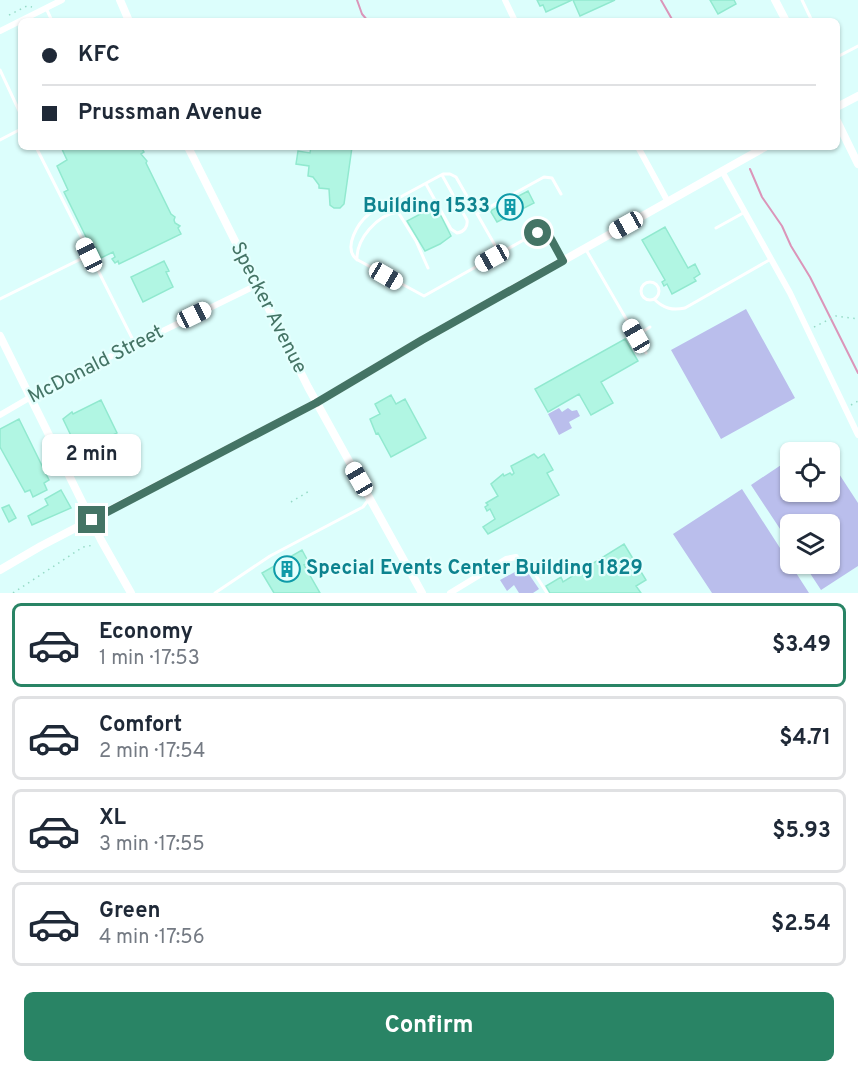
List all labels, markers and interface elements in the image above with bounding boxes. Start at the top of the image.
text: KFC [78,42,120,69]
text: Prussman Avenue [78,100,262,127]
building icon: Building 1533 [495,192,525,222]
place label: Building 1533 [363,194,490,220]
car [606,208,646,242]
route start [524,219,551,246]
car [73,235,105,275]
street label: Specker Avenue [224,238,312,378]
car [472,241,512,275]
car [366,259,406,293]
car [174,299,214,331]
car [619,316,653,356]
street label: McDonald Street [24,320,168,410]
callout: 2 min [42,433,142,475]
text: 2 min [65,442,118,468]
map controls [780,442,840,574]
button: locate [780,442,840,502]
car [342,459,376,499]
route end [78,506,105,533]
button: layers [780,514,840,574]
building icon: Special Events Center Building 1829 [272,554,302,584]
place label: Special Events Center Building 1829 [306,556,643,582]
icon: car [27,618,81,672]
text: Economy [99,619,193,646]
text: $3.49 [772,632,831,659]
text: 1 min · 17:53 [99,646,200,672]
icon: car [27,711,81,765]
text: Comfort [99,712,182,739]
text: $4.71 [779,725,831,752]
text: 2 min · 17:54 [99,739,205,765]
icon: car [27,804,81,858]
text: XL [99,805,126,832]
text: $5.93 [772,818,831,845]
text: 3 min · 17:55 [99,832,205,858]
icon: car [27,897,81,951]
text: Green [99,898,161,925]
text: $2.54 [771,911,831,938]
text: 4 min · 17:56 [99,925,205,951]
button: Confirm [24,992,834,1061]

